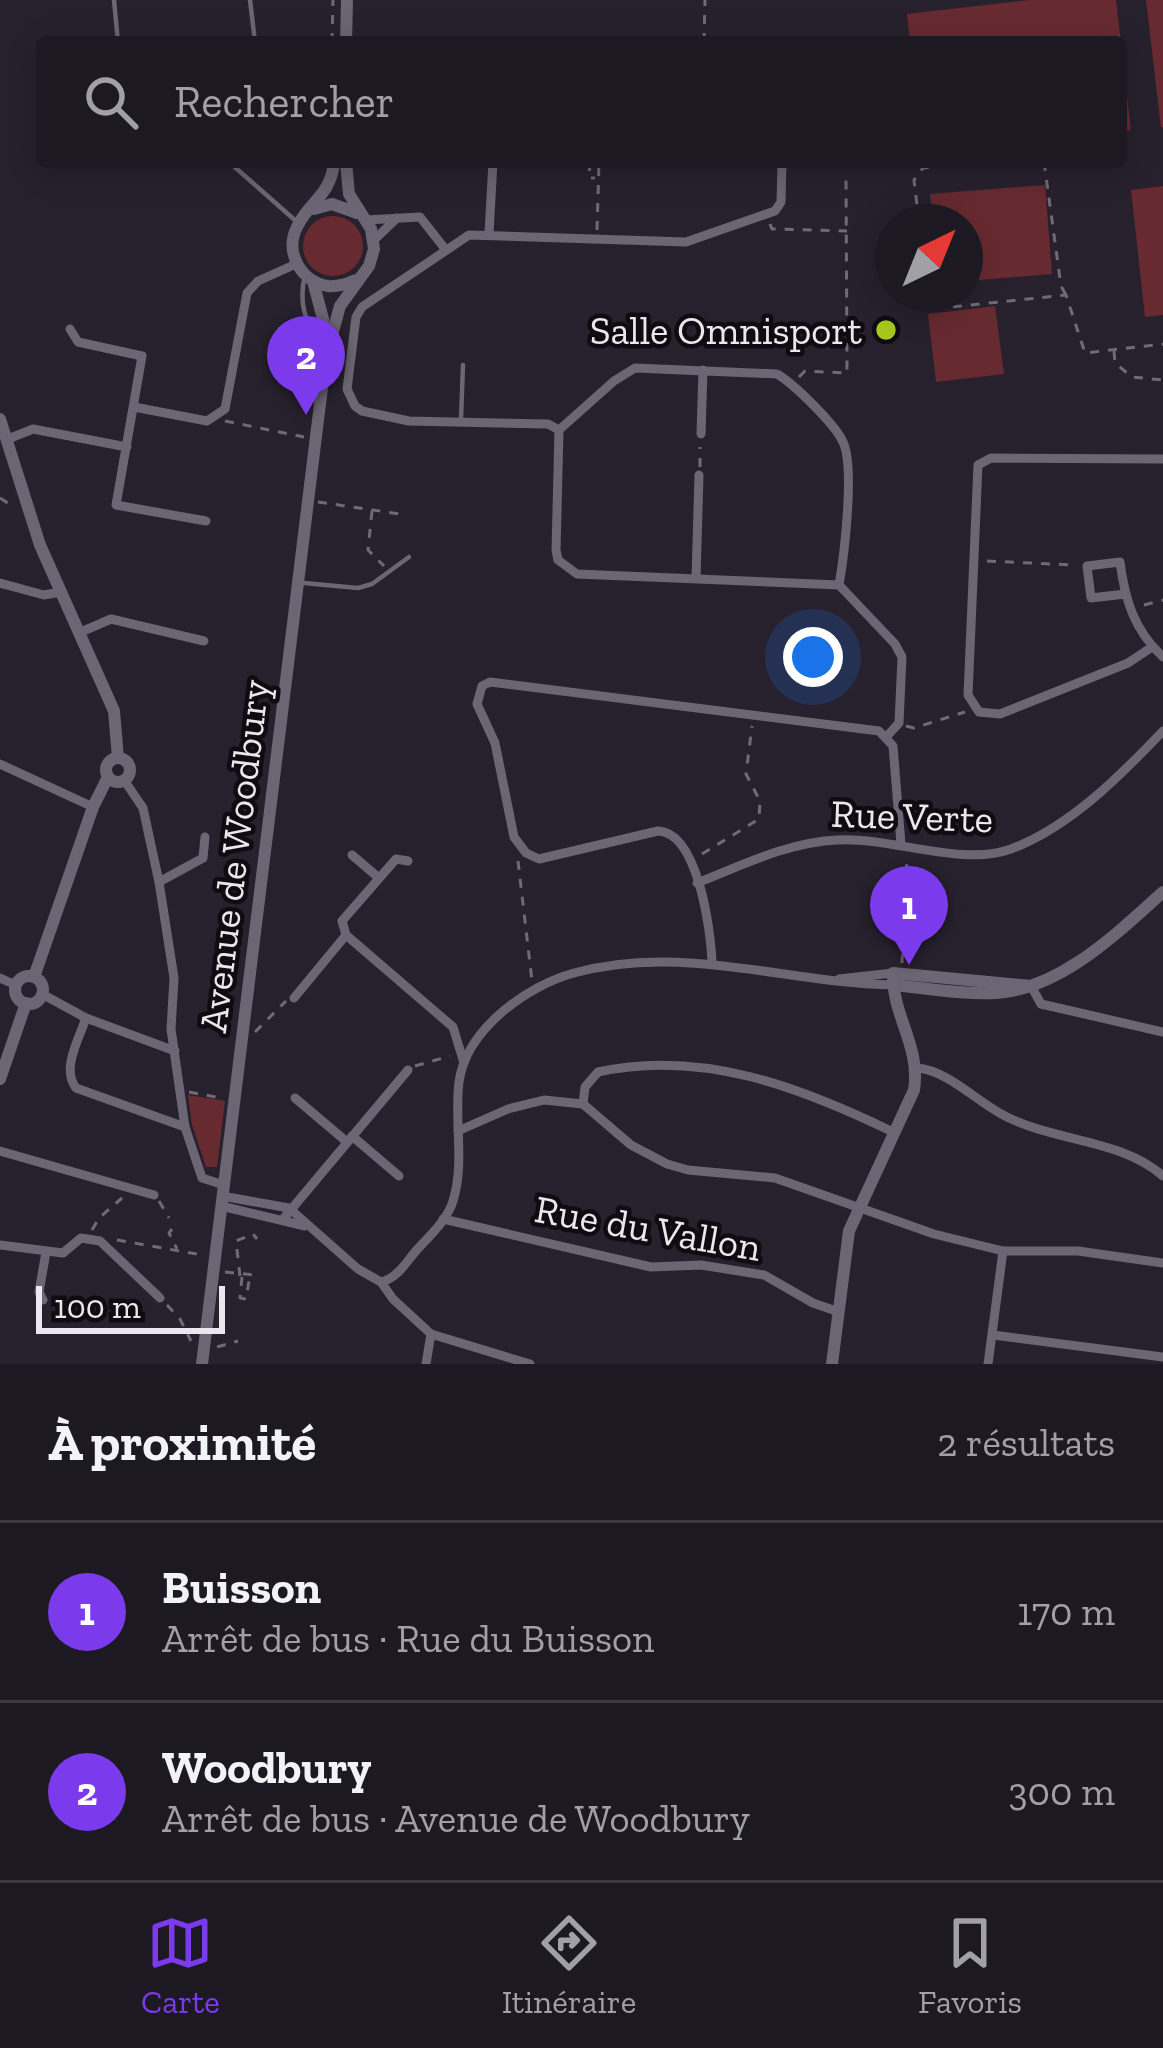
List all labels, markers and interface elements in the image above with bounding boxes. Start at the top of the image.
search box [36,36,1127,168]
icon: search [78,69,144,135]
text: Rechercher [174,75,394,129]
north arrow [875,204,983,312]
place label: Salle Omnisport [590,307,863,354]
pin: 2 [267,316,345,415]
marker: Salle Omnisport [873,317,899,343]
your location [783,627,843,687]
street label: Avenue de Woodbury [189,677,279,1035]
street label: Rue Verte [830,790,994,842]
pin: 1 [870,866,948,965]
street label: Rue du Vallon [531,1185,765,1271]
scale bar [36,1280,225,1333]
text: 100 m [54,1287,141,1326]
text: À proximité [48,1412,316,1473]
text: 2 résultats [937,1419,1115,1466]
text: Buisson [162,1561,321,1615]
text: 1 [79,1588,95,1635]
text: 170 m [1017,1588,1115,1635]
text: Arrêt de bus · Rue du Buisson [162,1615,654,1662]
text: Woodbury [162,1741,371,1795]
text: 2 [77,1768,97,1815]
text: 300 m [1008,1768,1115,1815]
text: Arrêt de bus · Avenue de Woodbury [162,1795,750,1842]
tab: Carte [141,1910,220,2021]
tab: Itinéraire [502,1910,636,2021]
tab: Favoris [918,1910,1022,2021]

